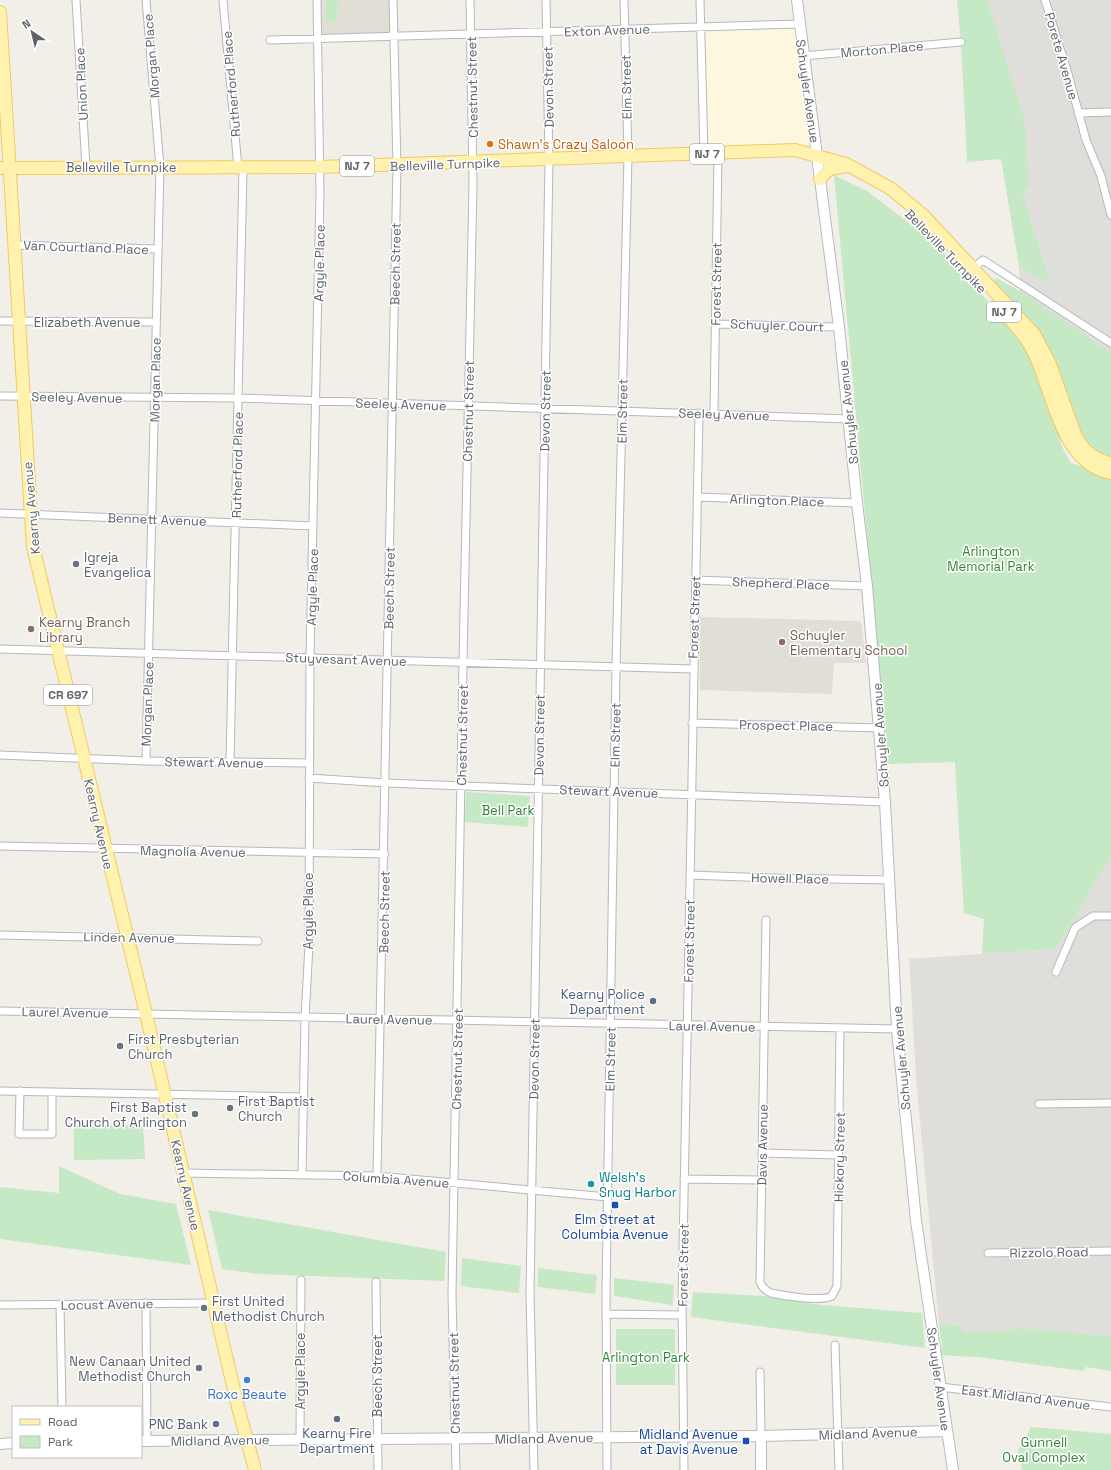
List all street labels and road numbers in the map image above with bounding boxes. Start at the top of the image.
street label: Porete Avenue [1041,10,1082,102]
street label: Morgan Place [139,13,164,99]
street label: Exton Avenue [564,21,650,40]
street label: Rutherford Place [218,30,245,138]
street label: Chestnut Street [463,36,482,138]
street label: Morton Place [840,37,924,62]
street label: Schuyler Avenue [792,38,823,144]
street label: Devon Street [539,46,558,128]
street label: Union Place [71,47,92,121]
street label: Elm Street [617,54,636,120]
road number: NJ 7 [690,144,724,164]
street label: Belleville Turnpike [389,154,501,175]
road number: NJ 7 [340,156,374,176]
street label: Belleville Turnpike [66,159,176,176]
street label: Belleville Turnpike [901,206,990,297]
street label: Beech Street [386,222,405,306]
street label: Argyle Place [310,224,329,302]
street label: Van Courtland Place [23,237,149,258]
street label: Forest Street [707,242,726,326]
road number: NJ 7 [987,302,1021,322]
street label: Elizabeth Avenue [34,314,140,331]
street label: Schuyler Court [730,315,824,336]
street label: Morgan Place [146,337,165,423]
street label: Schuyler Avenue [835,359,862,465]
street label: Chestnut Street [459,360,478,462]
street label: Devon Street [536,370,555,452]
street label: Elm Street [613,378,632,444]
street label: Seeley Avenue [31,388,123,407]
street label: Seeley Avenue [355,394,447,415]
street label: Seeley Avenue [678,404,770,425]
street label: Rutherford Place [228,412,247,518]
street label: Kearny Avenue [19,461,44,555]
street label: Arlington Place [729,490,825,511]
street label: Bennett Avenue [107,509,207,530]
street label: Beech Street [380,546,399,630]
street label: Argyle Place [303,548,322,626]
street label: Shepherd Place [732,573,830,594]
street label: Forest Street [685,575,704,659]
street label: Stuyvesant Avenue [285,649,407,670]
street label: Morgan Place [138,661,157,747]
street label: Schuyler Avenue [868,682,893,788]
street label: Chestnut Street [453,684,472,786]
road number: CR 697 [44,685,92,705]
street label: Devon Street [530,694,549,776]
street label: Elm Street [606,702,625,768]
street label: Prospect Place [739,716,833,735]
street label: Stewart Avenue [164,753,264,772]
street label: Kearny Avenue [80,777,117,871]
street label: Stewart Avenue [559,781,659,802]
street label: Magnolia Avenue [140,842,246,861]
street label: Howell Place [751,869,829,888]
street label: Beech Street [375,870,394,954]
street label: Argyle Place [300,872,317,950]
street label: Forest Street [680,899,699,983]
street label: Linden Avenue [83,928,175,947]
street label: Laurel Avenue [21,1003,109,1022]
street label: Schuyler Avenue [888,1005,915,1111]
street label: Chestnut Street [448,1008,467,1110]
street label: Laurel Avenue [345,1010,433,1029]
street label: Laurel Avenue [668,1017,756,1036]
street label: Devon Street [525,1018,544,1100]
street label: Elm Street [601,1026,620,1092]
street label: Davis Avenue [753,1104,772,1186]
street label: Hickory Street [830,1112,849,1202]
street label: Kearny Avenue [167,1138,204,1232]
street label: Columbia Avenue [342,1167,450,1192]
street label: Forest Street [674,1223,693,1307]
street label: Rizzolo Road [1009,1243,1089,1262]
street label: Locust Avenue [61,1295,153,1314]
street label: Schuyler Avenue [923,1326,954,1432]
street label: Argyle Place [292,1332,309,1410]
street label: Chestnut Street [445,1332,464,1434]
street label: Beech Street [369,1335,386,1417]
street label: East Midland Avenue [961,1381,1091,1414]
street label: Midland Avenue [818,1423,918,1444]
street label: Midland Avenue [494,1429,594,1448]
street label: Midland Avenue [170,1431,270,1450]

